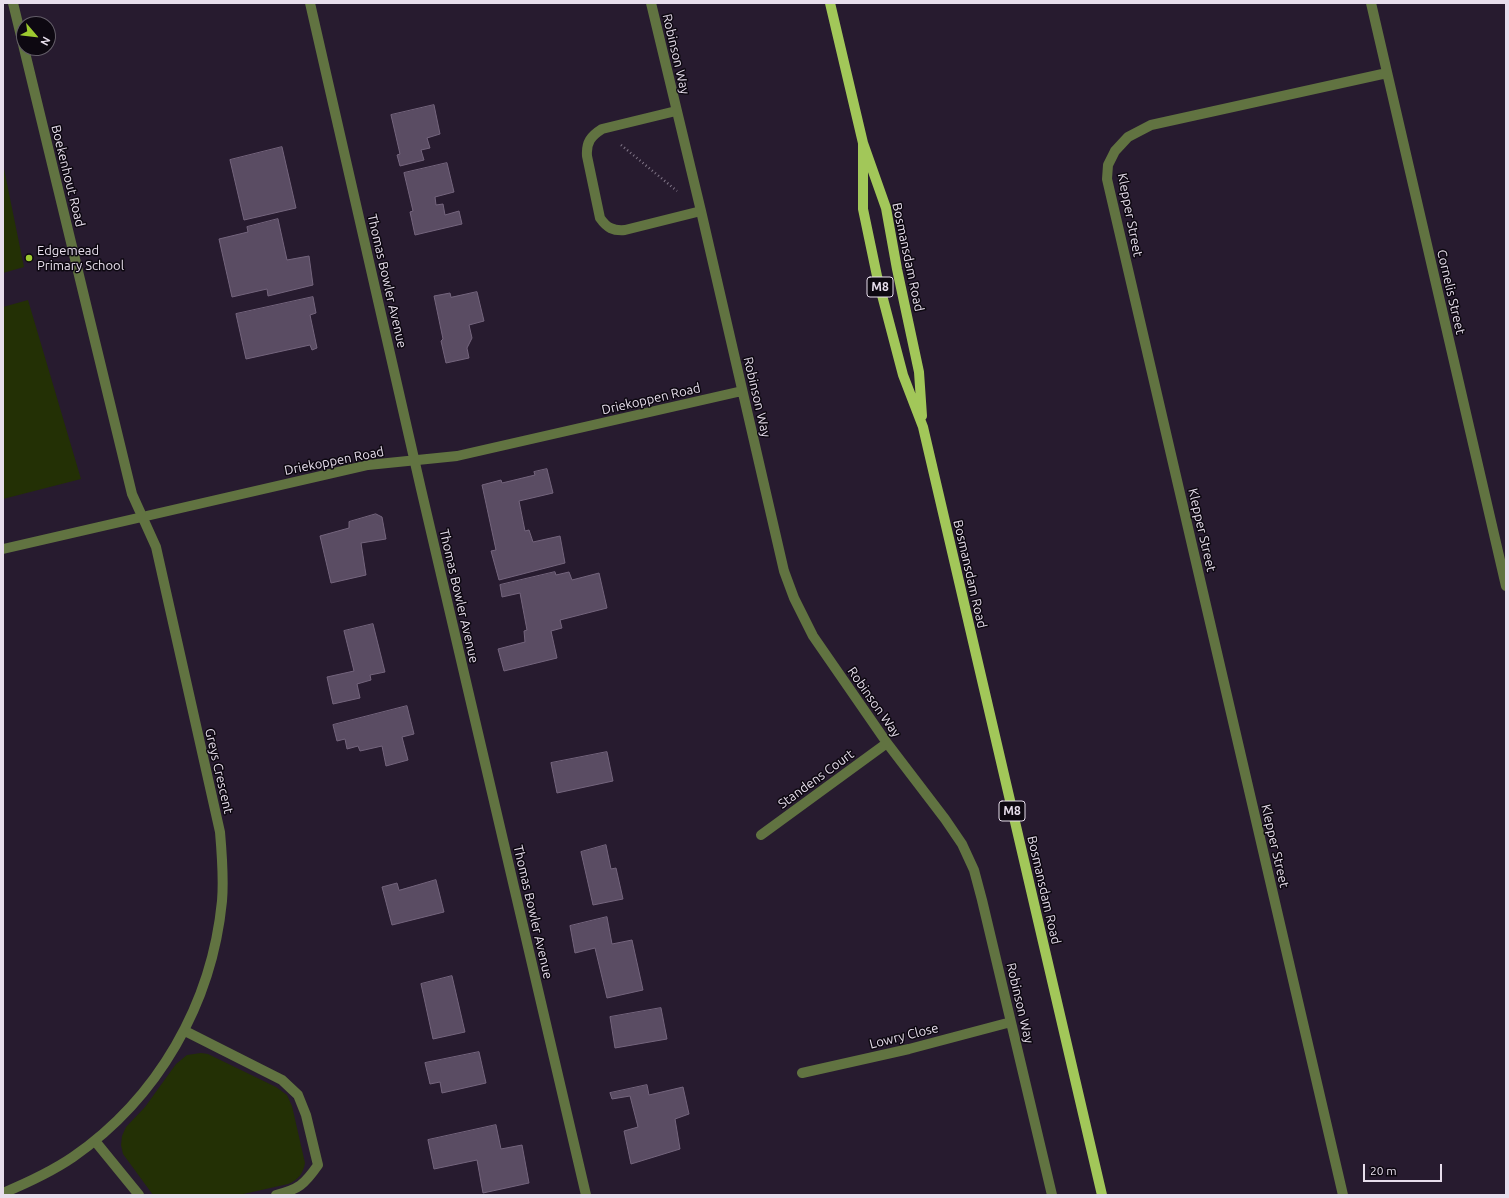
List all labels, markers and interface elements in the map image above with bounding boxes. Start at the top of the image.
street label: Robinson Way [659,12,693,96]
north arrow [16,16,56,56]
text: N [38,35,53,48]
street label: Boekenhout Road [48,123,88,229]
street label: Klepper Street [1114,172,1146,258]
street label: Bosmansdam Road [889,201,927,313]
street label: Thomas Bowler Avenue [364,213,410,349]
place label: Edgemead Primary School [37,243,124,274]
street label: Cornelis Street [1434,248,1468,336]
marker: Edgemead Primary School [24,253,34,263]
road number: M8 [867,277,893,297]
street label: Robinson Way [740,355,774,439]
street label: Driekoppen Road [600,380,702,418]
street label: Driekoppen Road [283,444,385,478]
street label: Klepper Street [1185,487,1219,573]
street label: Bosmansdam Road [950,518,990,630]
street label: Thomas Bowler Avenue [436,528,482,664]
street label: Robinson Way [844,664,904,740]
street label: Greys Crescent [202,727,236,815]
street label: Standens Court [775,746,857,812]
road number: M8 [999,801,1025,821]
street label: Klepper Street [1258,803,1292,889]
street label: Bosmansdam Road [1024,834,1064,946]
street label: Thomas Bowler Avenue [510,844,556,980]
street label: Robinson Way [1003,961,1037,1045]
street label: Lowry Close [868,1020,940,1052]
scale bar [1365,1156,1444,1182]
text: 20 m [1370,1164,1397,1177]

